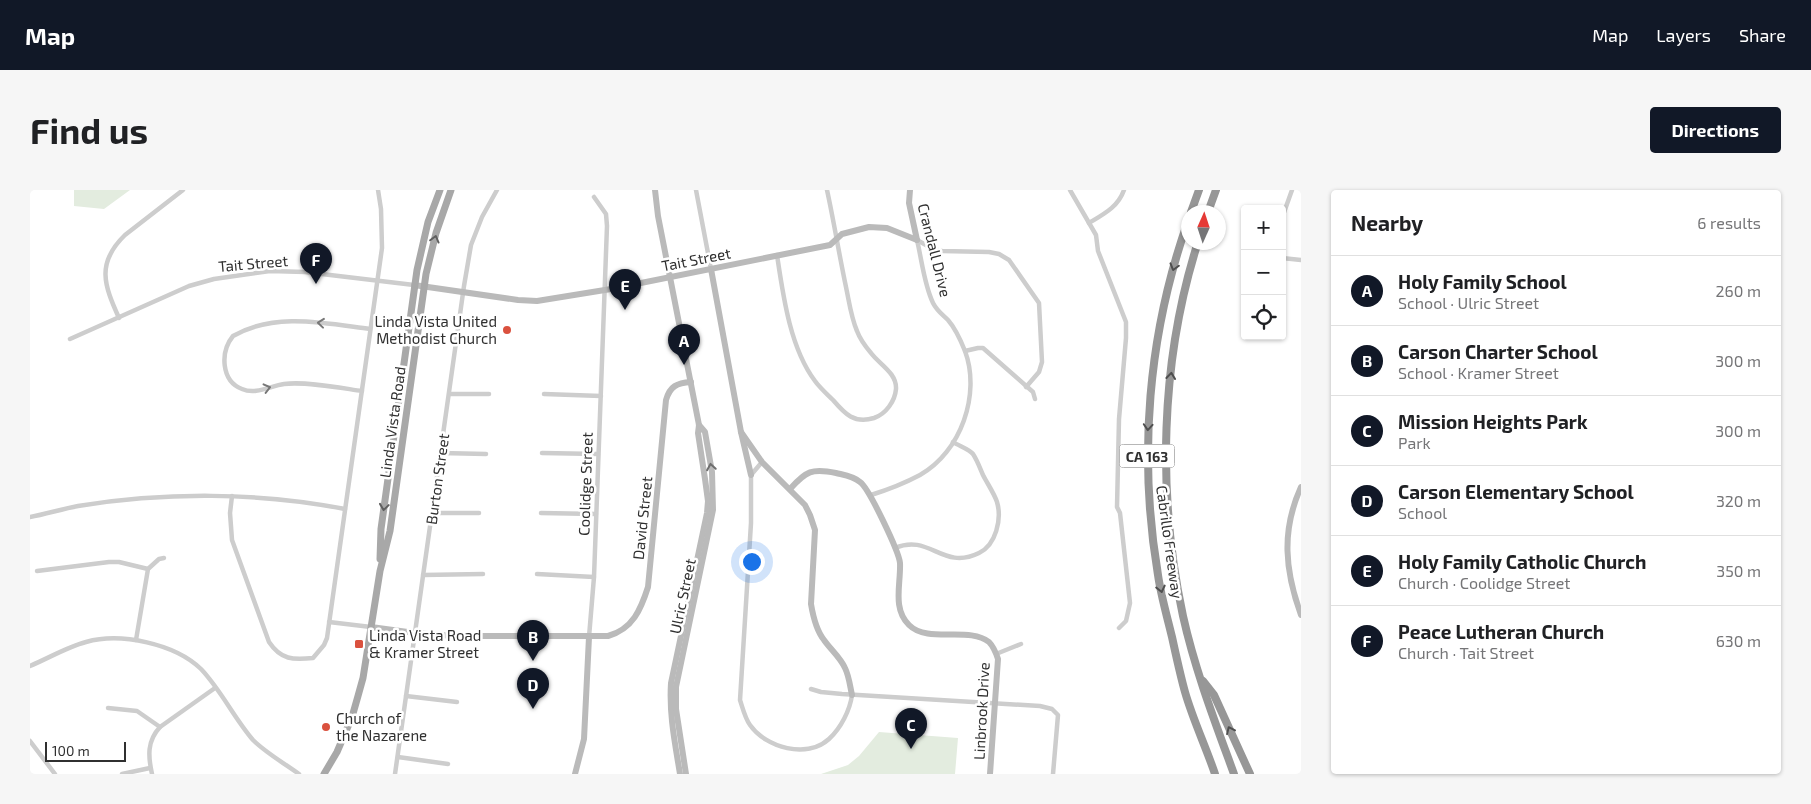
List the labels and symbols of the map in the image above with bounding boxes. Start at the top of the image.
street label: Crandall Drive [915,201,955,299]
north arrow [1181,205,1226,250]
one-way arrow [429,235,439,243]
pin: F [300,243,332,284]
street label: Tait Street [660,243,732,275]
street label: Tait Street [217,251,289,275]
one-way arrow [1169,263,1179,271]
pin: E [609,269,641,310]
place label: Linda Vista United Methodist Church [374,312,497,347]
one-way arrow [317,318,325,329]
marker: Linda Vista United Methodist Church [501,324,513,336]
pin: A [668,324,700,365]
street label: Linda Vista Road [375,365,409,479]
one-way arrow [1165,371,1176,379]
one-way arrow [263,383,272,394]
one-way arrow [1143,424,1154,432]
street label: Burton Street [422,432,452,526]
street label: Coolidge Street [574,432,596,536]
road number: CA 163 [1120,445,1174,468]
one-way arrow [706,463,717,471]
street label: David Street [629,475,655,560]
street label: Cabrillo Freeway [1153,484,1187,600]
one-way arrow [379,502,389,511]
your location [739,549,765,575]
street label: Ulric Street [665,556,699,635]
one-way arrow [1155,584,1166,593]
pin: B [517,620,549,661]
place label: Linda Vista Road & Kramer Street [369,626,481,661]
marker: Linda Vista Road & Kramer Street [353,638,365,650]
street label: Linbrook Drive [969,662,993,760]
pin: D [517,668,549,709]
pin: C [895,708,927,749]
place label: Church of the Nazarene [336,709,427,744]
marker: Church of the Nazarene [320,721,332,733]
one-way arrow [1225,726,1236,735]
scale bar [45,739,126,762]

